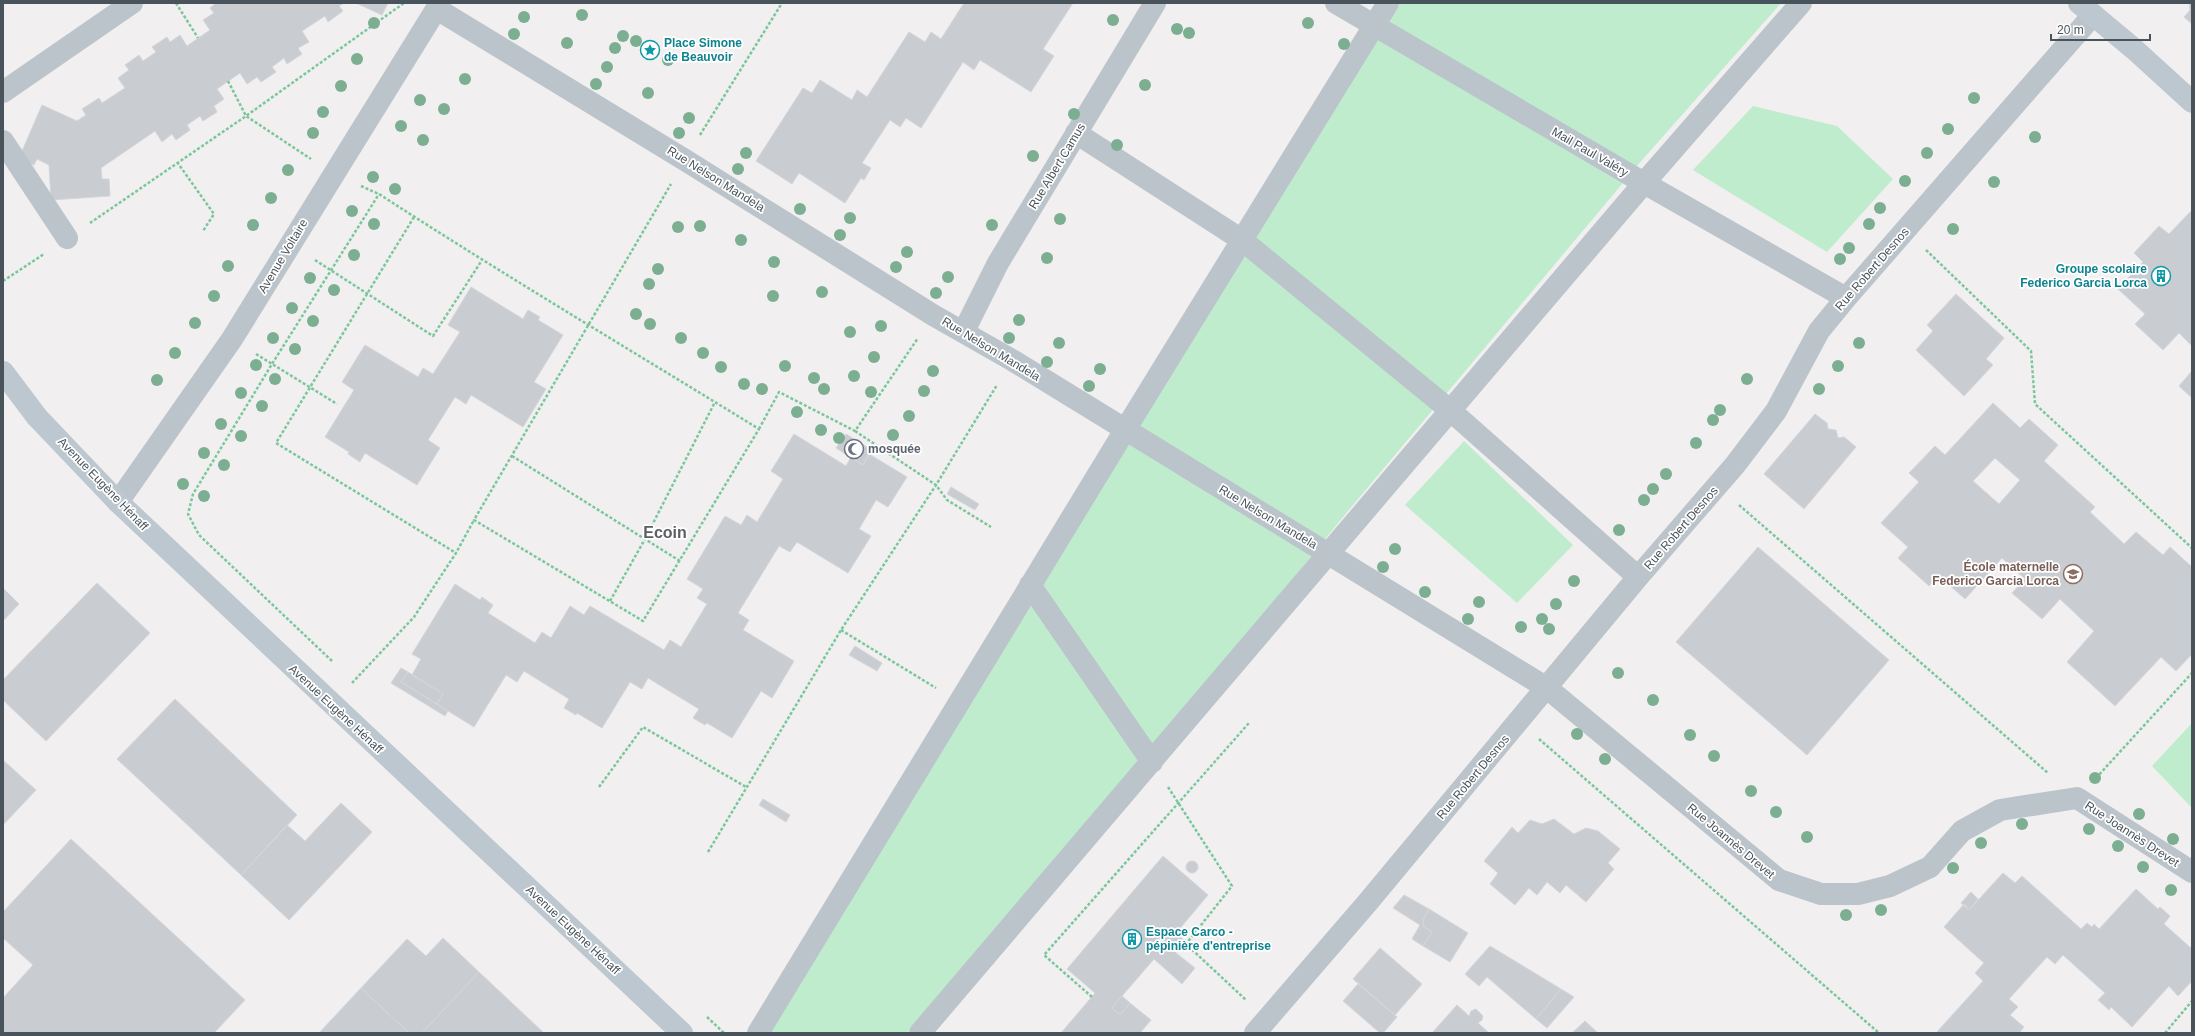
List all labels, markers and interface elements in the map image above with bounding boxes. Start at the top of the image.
scale bar [2051,16,2150,42]
text: 20 m [2057,23,2084,37]
place label: Place Simone de Beauvoir [664,36,742,64]
place icon: Place Simone de Beauvoir [639,39,661,61]
street label: Rue Albert Camus [1026,121,1088,211]
street label: Mail Paul Valéry [1549,124,1631,180]
street label: Rue Nelson Mandela [665,143,767,215]
street label: Avenue Voltaire [255,216,311,296]
street label: Rue Robert Desnos [1832,225,1912,313]
place label: Groupe scolaire Federico Garcia Lorca [2020,262,2147,290]
building icon: Groupe scolaire Federico Garcia Lorca [2150,265,2172,287]
street label: Rue Nelson Mandela [939,314,1043,384]
street label: Avenue Eugène Hénaff [55,435,151,534]
mosque icon: mosquée [843,438,865,460]
place label: mosquée [868,442,921,456]
street label: Rue Nelson Mandela [1216,482,1320,552]
street label: Rue Robert Desnos [1641,484,1721,572]
district label: Ecoin [643,524,687,541]
place label: École maternelle Federico Garcia Lorca [1932,559,2059,588]
school or university icon: École maternelle Federico Garcia Lorca [2062,563,2084,585]
street label: Avenue Eugène Hénaff [286,662,386,757]
street label: Rue Robert Desnos [1434,732,1512,822]
street label: Rue Joannès Drevet [2082,798,2182,870]
street label: Rue Joannès Drevet [1685,800,1778,882]
street label: Avenue Eugène Hénaff [523,883,623,978]
place label: Espace Carco - pépinière d'entreprise [1146,925,1271,953]
building icon: Espace Carco - pépinière d'entreprise [1121,928,1143,950]

